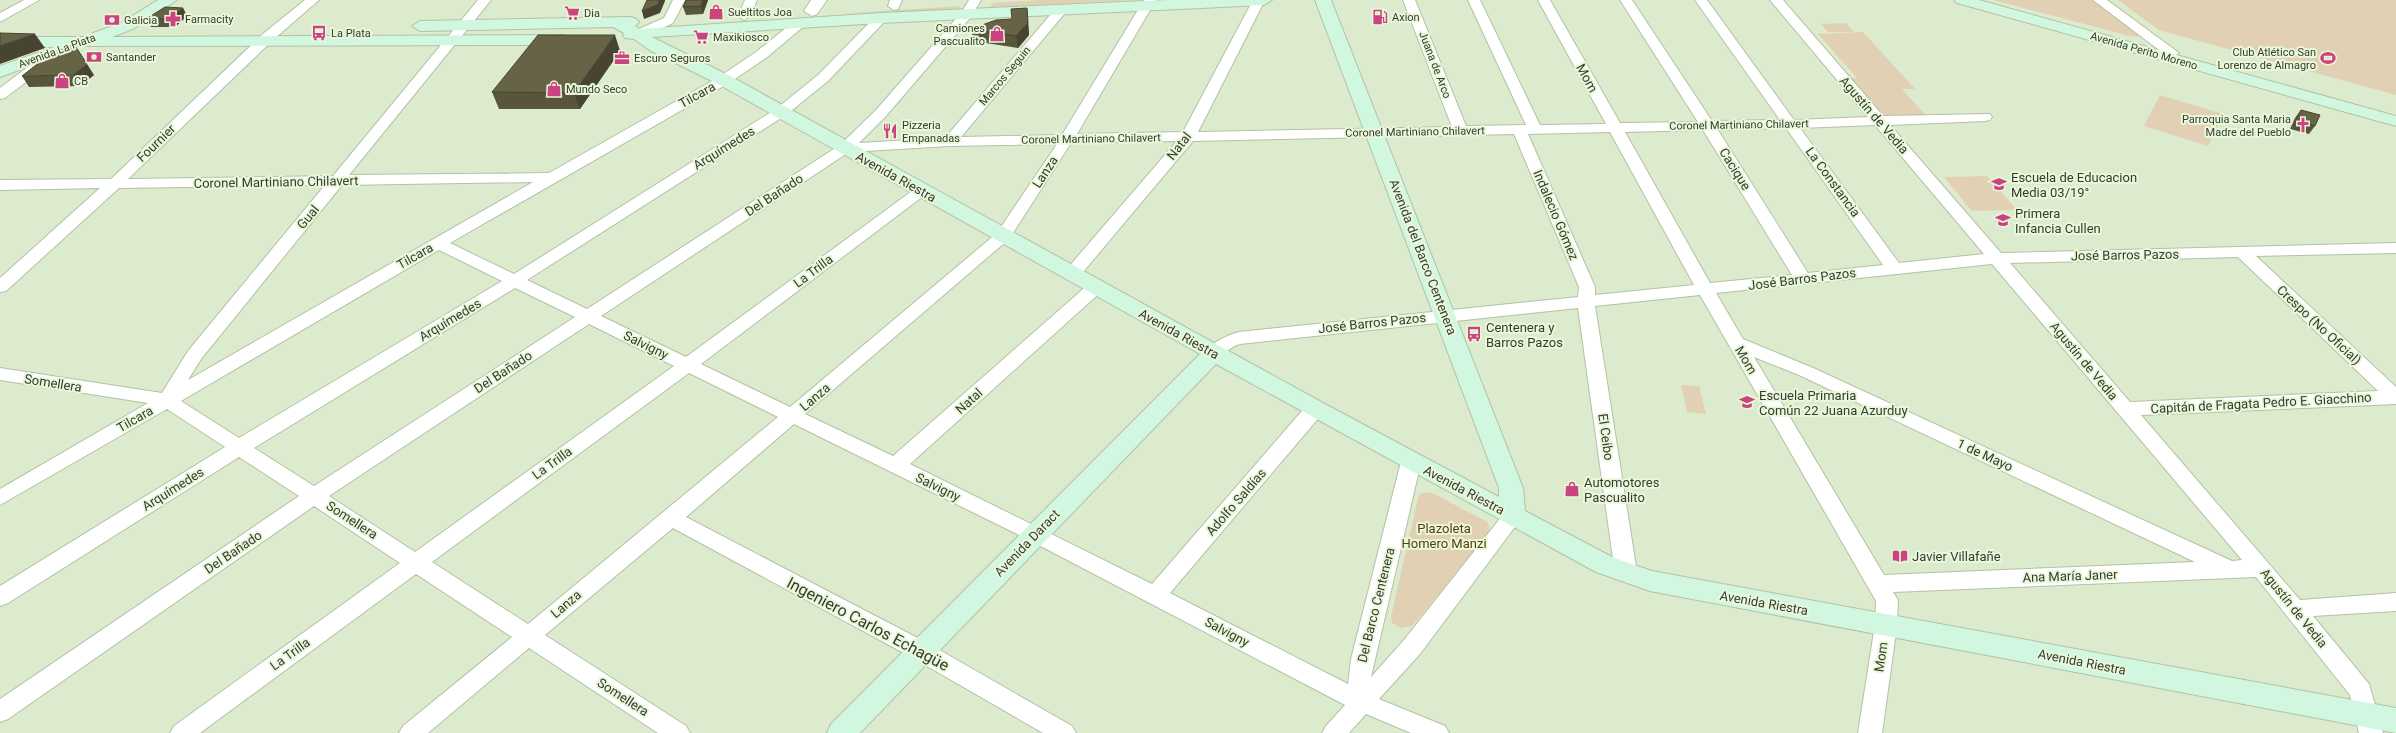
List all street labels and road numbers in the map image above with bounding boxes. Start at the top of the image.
street label: Avenida Perito Moreno [2089,29,2199,73]
street label: Juana de Arco [1416,30,1454,100]
street label: Avenida La Plata [16,31,98,71]
street label: Marcos Seguin [977,44,1033,108]
street label: Mom [1573,61,1601,95]
street label: Agustín de Vedia [1836,73,1912,157]
street label: Tilcara [676,79,718,111]
street label: Coronel Martiniano Chilavert [1669,117,1809,133]
street label: Fournier [134,121,179,165]
street label: Arquímedes [690,123,758,173]
street label: Coronel Martiniano Chilavert [1345,124,1485,140]
street label: Natal [1164,129,1194,163]
street label: Coronel Martiniano Chilavert [1021,131,1161,147]
street label: La Constancia [1803,144,1863,220]
street label: Cacique [1716,145,1754,193]
street label: Avenida Riestra [853,149,939,205]
street label: Lanza [1029,153,1061,191]
street label: Indalecio Gómez [1530,168,1582,263]
street label: Del Bañado [742,171,806,219]
street label: Coronel Martiniano Chilavert [193,173,359,191]
street label: Avenida del Barco Centenera [1386,177,1460,337]
street label: Gual [294,202,322,232]
street label: Tilcara [394,240,436,272]
street label: José Barros Pazos [2071,247,2180,263]
street label: La Trilla [790,251,836,291]
street label: José Barros Pazos [1747,265,1857,293]
street label: Crespo (No Oficial) [2274,282,2364,368]
street label: Arquímedes [416,295,484,344]
street label: Avenida Riestra [1136,306,1222,362]
street label: José Barros Pazos [1317,310,1427,336]
street label: Agustín de Vedia [2047,319,2121,403]
street label: Salvigny [621,328,671,362]
street label: Mom [1732,343,1760,377]
street label: Del Bañado [471,348,535,396]
street label: Somellera [23,371,83,395]
street label: Lanza [797,380,833,414]
street label: Natal [953,385,985,417]
street label: Capitán de Fragata Pedro E. Giacchino [2150,390,2372,416]
street label: Tilcara [114,403,156,435]
street label: El Ceibo [1595,413,1617,461]
street label: 1 de Mayo [1955,436,2015,474]
street label: La Trilla [529,444,575,482]
street label: Avenida Riestra [1421,462,1507,518]
street label: Arquímedes [139,464,207,514]
street label: Adolfo Saldías [1203,465,1269,539]
street label: Salvigny [913,470,963,504]
street label: Somellera [324,498,380,542]
street label: Avenida Daract [991,506,1063,580]
street label: Del Bañado [201,527,265,577]
street label: Del Barco Centenera [1354,546,1398,664]
street label: Agustín de Vedia [2258,565,2330,651]
street label: Ana María Janer [2022,567,2118,585]
street label: Ingeniero Carlos Echagüe [784,573,952,675]
street label: Lanza [548,587,584,621]
street label: Avenida Riestra [1719,588,1809,618]
street label: Salvigny [1202,614,1252,650]
street label: La Trilla [267,635,313,673]
street label: Mom [1871,641,1891,673]
street label: Avenida Riestra [2037,646,2127,678]
street label: Somellera [595,675,651,719]

